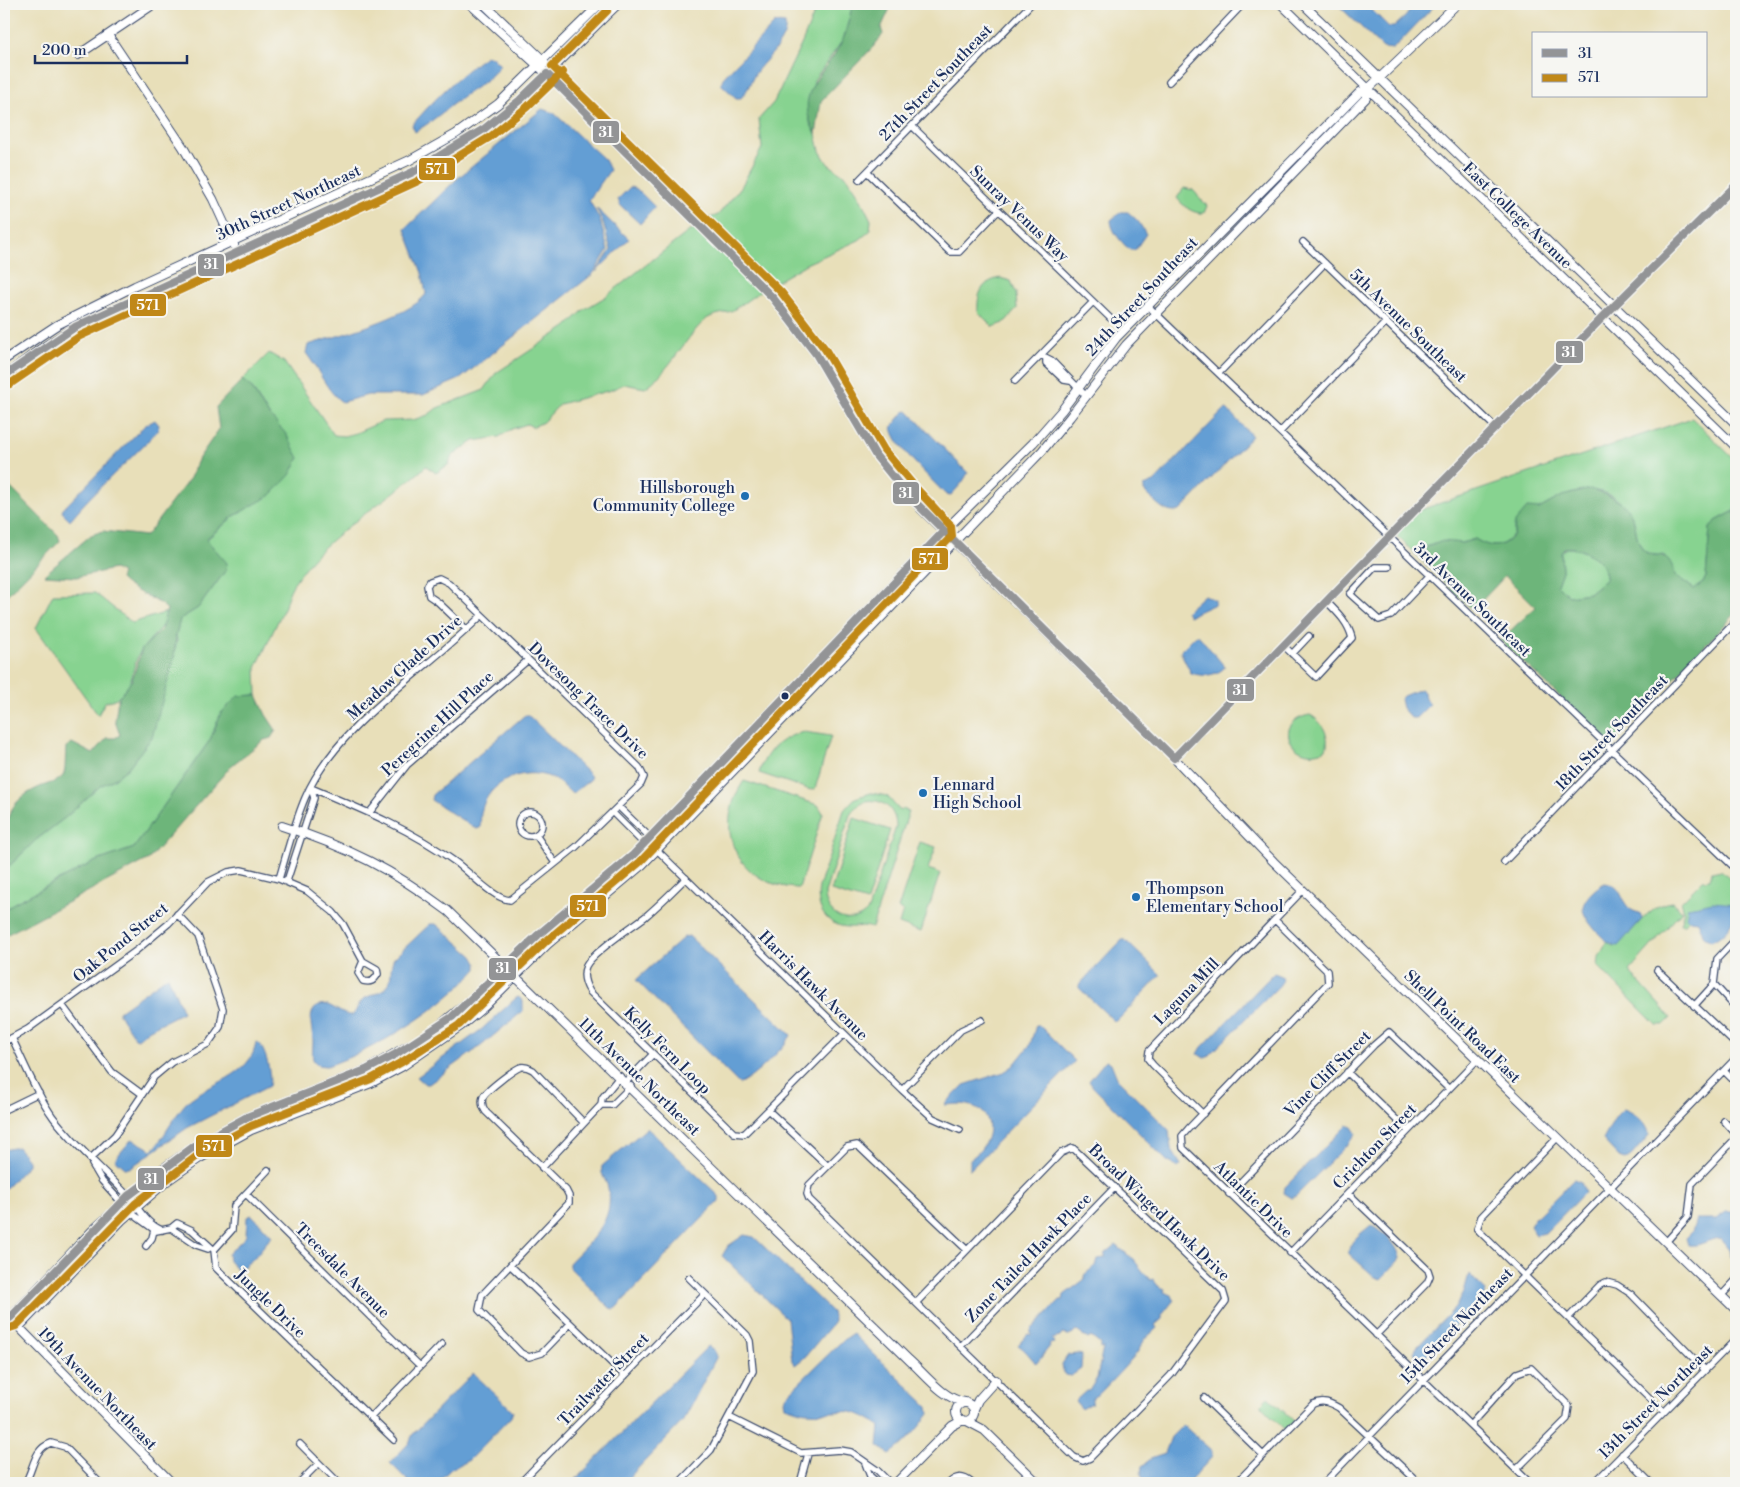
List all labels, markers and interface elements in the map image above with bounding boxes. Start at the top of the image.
street label: 27th Street Southeast [875,20,997,145]
scale bar [35,32,188,64]
legend [1532,32,1708,98]
text: 200 m [42,41,87,60]
text: 31 [1578,44,1593,63]
text: 571 [1578,68,1601,87]
line badge: 31 [592,120,620,144]
text: 31 [599,124,614,142]
line badge: 571 [418,157,456,181]
street label: East College Avenue [1458,158,1576,273]
street label: 30th Street Northeast [213,160,364,245]
text: 571 [425,161,449,179]
street label: Sunray Venus Way [966,161,1073,266]
street label: 24th Street Southeast [1081,233,1202,361]
line badge: 31 [197,253,225,277]
text: 31 [204,256,219,274]
street label: 5th Avenue Southeast [1346,265,1471,387]
line badge: 571 [129,293,167,317]
text: 571 [136,297,160,315]
line badge: 31 [1555,340,1584,364]
text: 31 [1562,344,1577,362]
place label: Hillsborough Community College [593,478,735,516]
line badge: 31 [892,481,920,505]
text: 31 [899,485,914,503]
marker: Hillsborough Community College [739,490,751,502]
street label: 3rd Avenue Southeast [1409,538,1535,661]
line badge: 571 [911,547,949,571]
text: 571 [918,551,942,569]
street label: Meadow Glade Drive [343,611,466,725]
street label: Dovesong Trace Drive [524,638,653,763]
street label: Peregrine Hill Place [378,667,498,781]
street label: 18th Street Southeast [1551,670,1672,795]
line badge: 31 [1226,678,1255,702]
text: 31 [1233,682,1248,700]
unlabelled marker [780,691,790,701]
place label: Lennard High School [933,775,1022,813]
marker: Lennard High School [917,787,929,799]
place label: Thompson Elementary School [1146,879,1284,917]
marker: Thompson Elementary School [1130,891,1142,903]
line badge: 571 [569,894,607,918]
street label: Oak Pond Street [69,898,172,987]
text: 571 [576,898,600,916]
street label: Harris Hawk Avenue [754,927,872,1045]
street label: Laguna Mill [1150,954,1224,1030]
line badge: 31 [488,957,517,981]
text: 31 [496,960,511,978]
street label: Shell Point Road East [1400,966,1525,1088]
street label: Kelly Fern Loop [619,1003,715,1099]
street label: 11th Avenue Northeast [574,1013,705,1140]
street label: Vine Cliff Street [1279,1026,1376,1122]
street label: Crichton Street [1329,1099,1421,1194]
line badge: 571 [195,1134,233,1158]
text: 571 [202,1138,226,1156]
street label: Broad Winged Hawk Drive [1084,1139,1234,1286]
street label: Atlantic Drive [1209,1156,1297,1242]
line badge: 31 [137,1167,165,1191]
text: 31 [144,1171,159,1189]
street label: Zone Tailed Hawk Place [962,1189,1096,1327]
street label: Treesdale Avenue [290,1219,394,1323]
street label: 15th Street Northeast [1396,1263,1517,1388]
street label: Jungle Drive [230,1264,310,1342]
street label: 19th Avenue Northeast [33,1323,161,1455]
street label: Trailwater Street [554,1329,654,1431]
street label: 13th Street Northeast [1594,1340,1717,1463]

